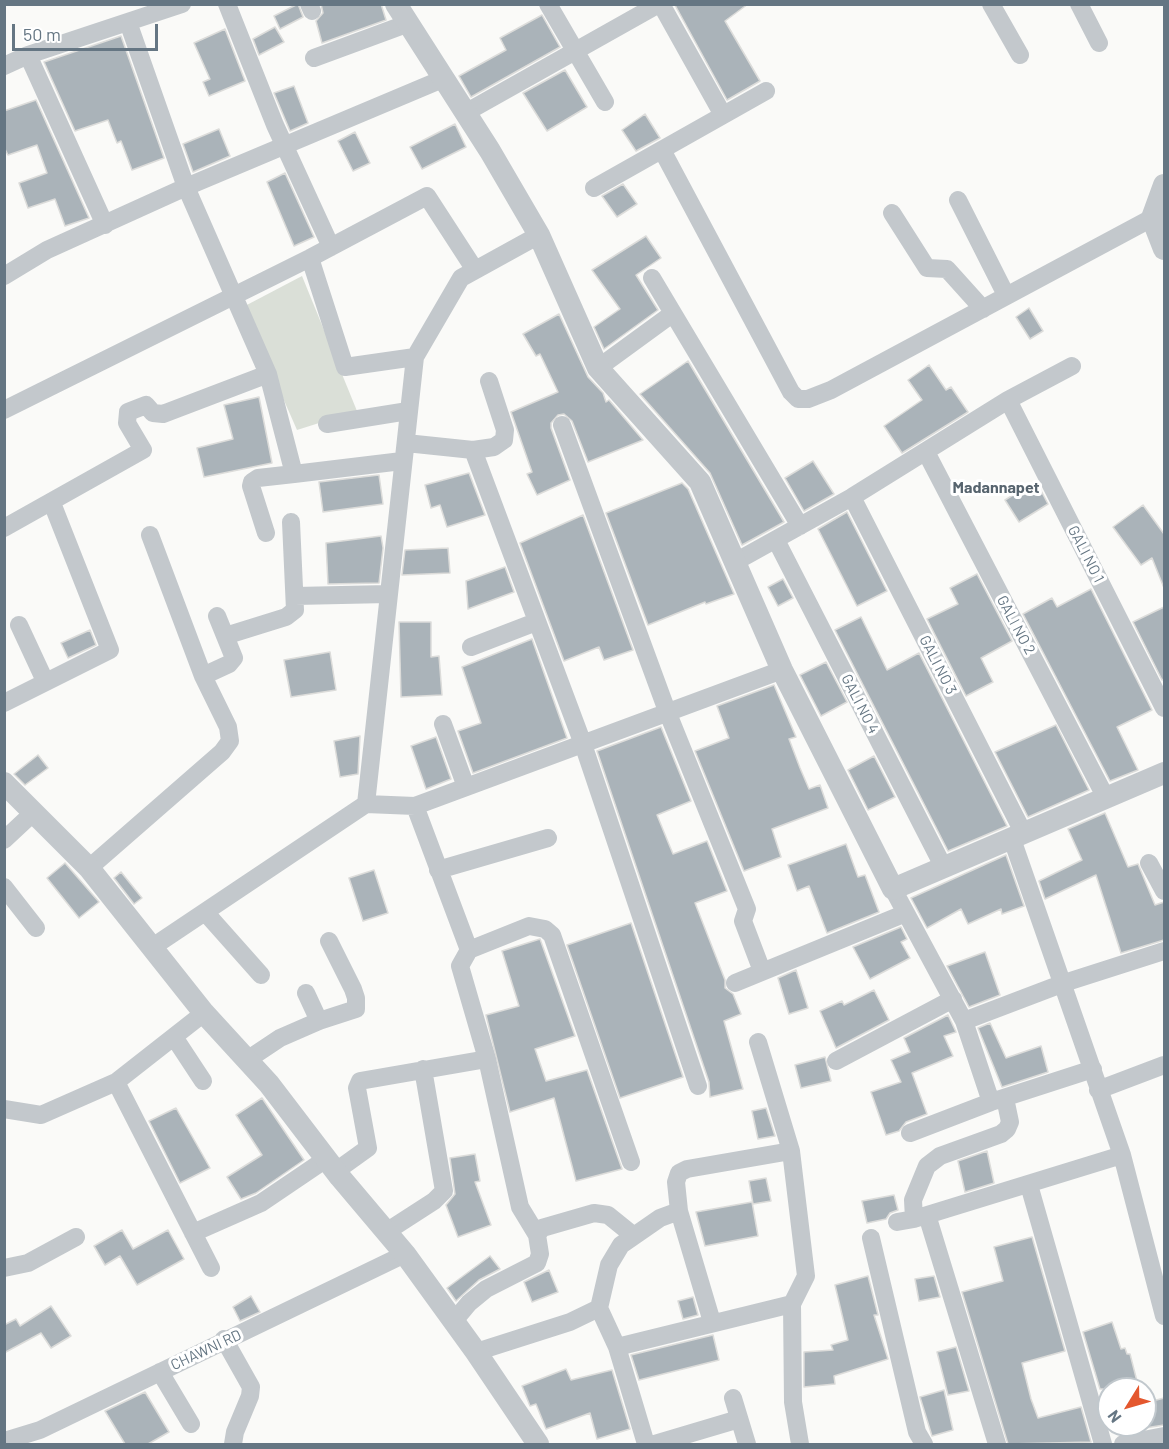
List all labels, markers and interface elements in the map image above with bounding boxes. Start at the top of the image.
scale bar [15,12,160,50]
text: 50 m [23,23,61,45]
district label: Madannapet [952,478,1040,498]
street label: GALI NO 1 [1064,523,1108,585]
street label: GALI NO 2 [993,592,1039,658]
street label: GALI NO 3 [915,632,961,698]
street label: GALI NO 4 [837,671,883,737]
street label: CHAWNI RD [168,1326,244,1374]
north arrow [1097,1377,1157,1437]
text: N [1103,1407,1125,1427]

